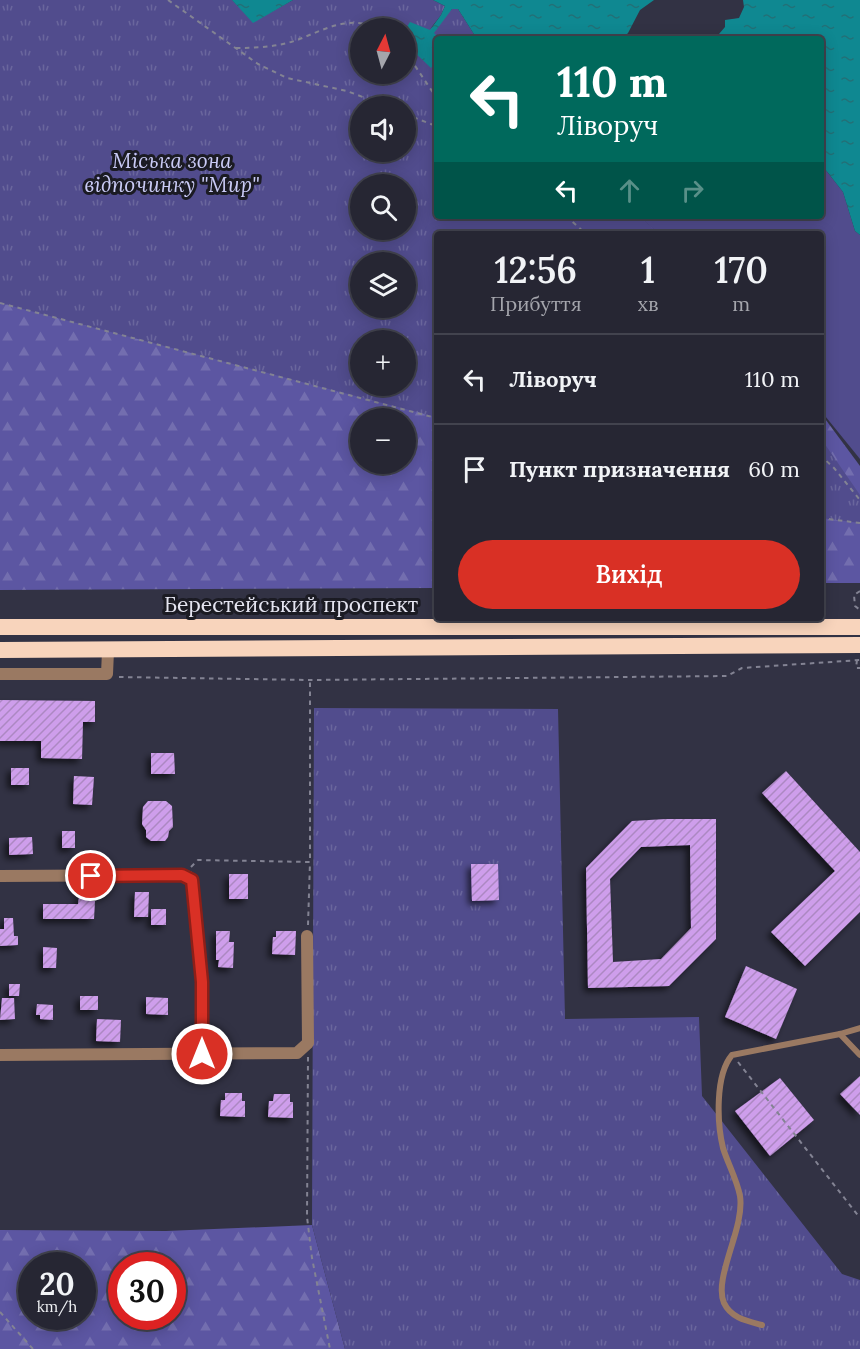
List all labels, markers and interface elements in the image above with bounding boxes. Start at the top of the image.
north arrow [350,18,416,84]
map controls [350,18,416,474]
text: 110 m [557,55,668,109]
icon: left [458,60,536,138]
button: sound [350,96,416,162]
text: Ліворуч [557,108,658,142]
park label: Міська зона відпочинку "Мир" [84,147,260,198]
button: search [350,174,416,240]
icon: left [550,174,583,207]
icon: ahead [613,174,646,207]
icon: right [676,174,709,207]
text: 12:56 [494,247,577,293]
text: 1 [641,247,655,293]
text: 170 [714,247,768,293]
button: layers [350,252,416,318]
text: Прибуття [490,291,582,316]
text: хв [638,291,659,316]
text: m [732,291,750,316]
button: + [350,330,416,396]
icon: left [458,363,491,396]
text: Ліворуч [509,365,597,393]
text: 110 m [745,365,800,393]
button: − [350,408,416,474]
icon: arrive [458,453,491,486]
text: Пункт призначення [509,455,730,483]
text: 60 m [748,455,800,483]
button: Вихід [458,540,800,609]
street label: Берестейський проспект [164,591,418,618]
pin [65,850,116,901]
icon: arrive [74,859,107,892]
position arrow [170,1022,234,1086]
speed limit sign: 30 [108,1252,186,1330]
text: 20 [39,1265,75,1303]
text: km/h [37,1297,77,1316]

